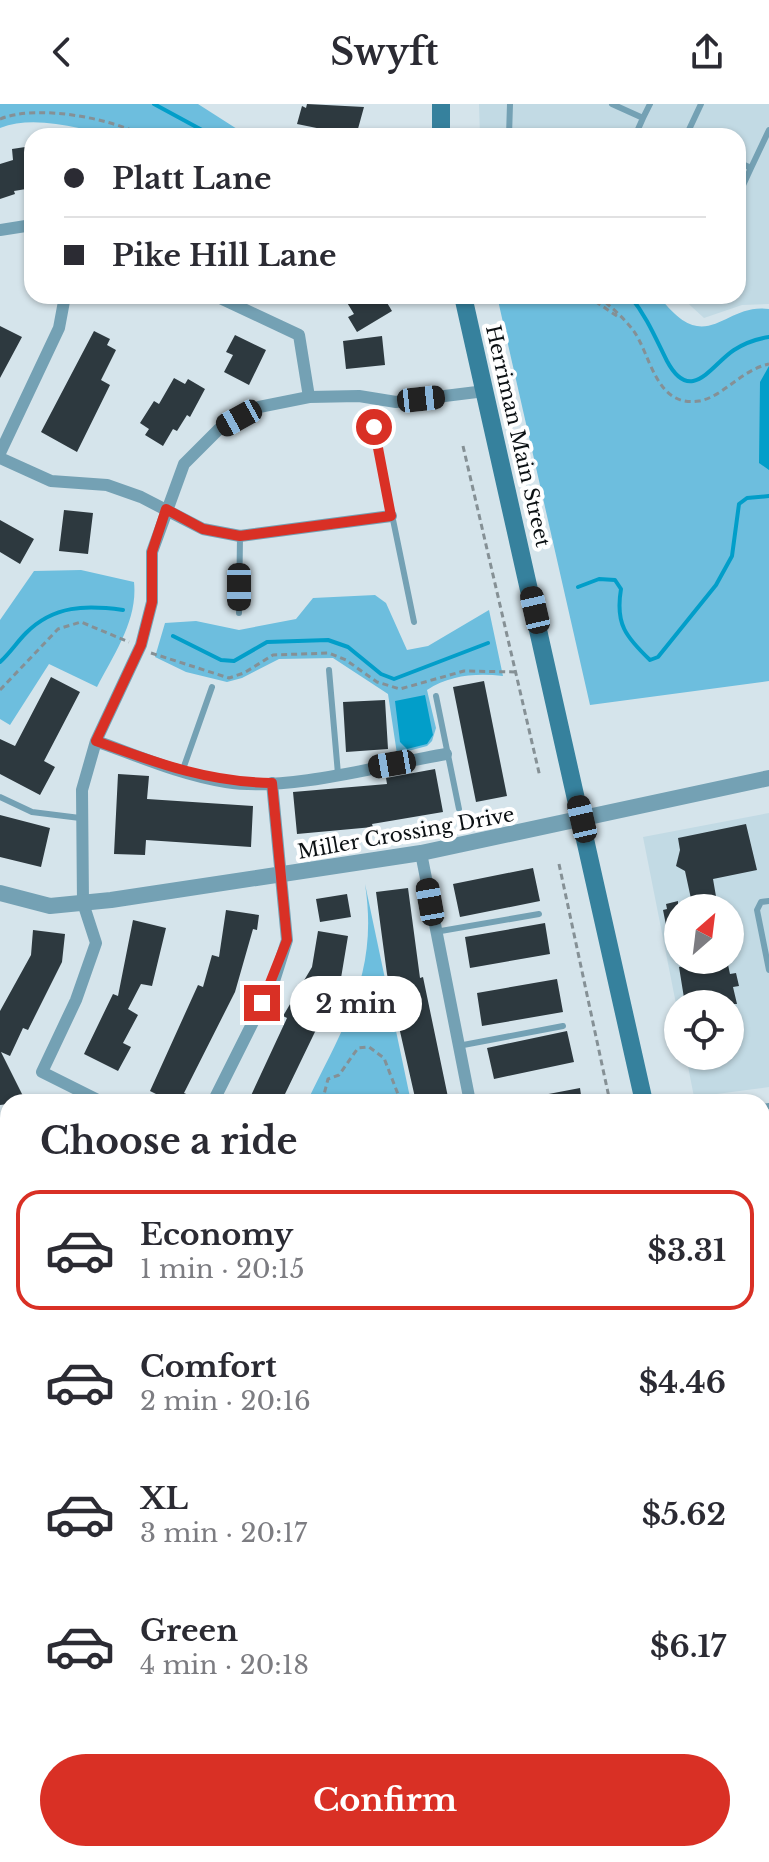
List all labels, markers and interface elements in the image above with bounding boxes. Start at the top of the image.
icon: back [40,30,84,74]
text: Swyft [330,30,439,75]
icon: share [685,30,729,74]
text: Platt Lane [112,160,272,197]
text: Pike Hill Lane [112,237,337,274]
street label: Herriman Main Street [481,323,555,550]
car [396,385,446,413]
car [212,396,266,440]
route start [356,409,392,445]
car [227,563,251,611]
car [518,584,552,636]
car [366,748,418,780]
car [565,793,599,845]
street label: Miller Crossing Drive [296,802,516,864]
car [414,876,446,928]
north arrow [664,894,744,974]
map controls [664,894,744,1070]
callout: 2 min [290,975,422,1031]
route end [244,985,280,1021]
text: 2 min [316,988,396,1020]
button: locate [664,990,744,1070]
text: Choose a ride [40,1119,297,1164]
icon: car [44,1214,116,1286]
text: Economy [140,1216,293,1253]
text: $3.31 [648,1232,726,1269]
text: 1 min · 20:15 [140,1253,304,1285]
icon: car [44,1346,116,1418]
text: Comfort [140,1348,277,1385]
text: $4.46 [639,1364,726,1401]
text: 2 min · 20:16 [140,1385,311,1417]
icon: car [44,1478,116,1550]
text: XL [140,1480,188,1517]
text: $5.62 [642,1496,726,1533]
text: 3 min · 20:17 [140,1517,307,1549]
icon: car [44,1610,116,1682]
text: Green [140,1612,238,1649]
text: $6.17 [650,1628,726,1665]
text: 4 min · 20:18 [140,1649,309,1681]
button: Confirm [40,1754,730,1846]

